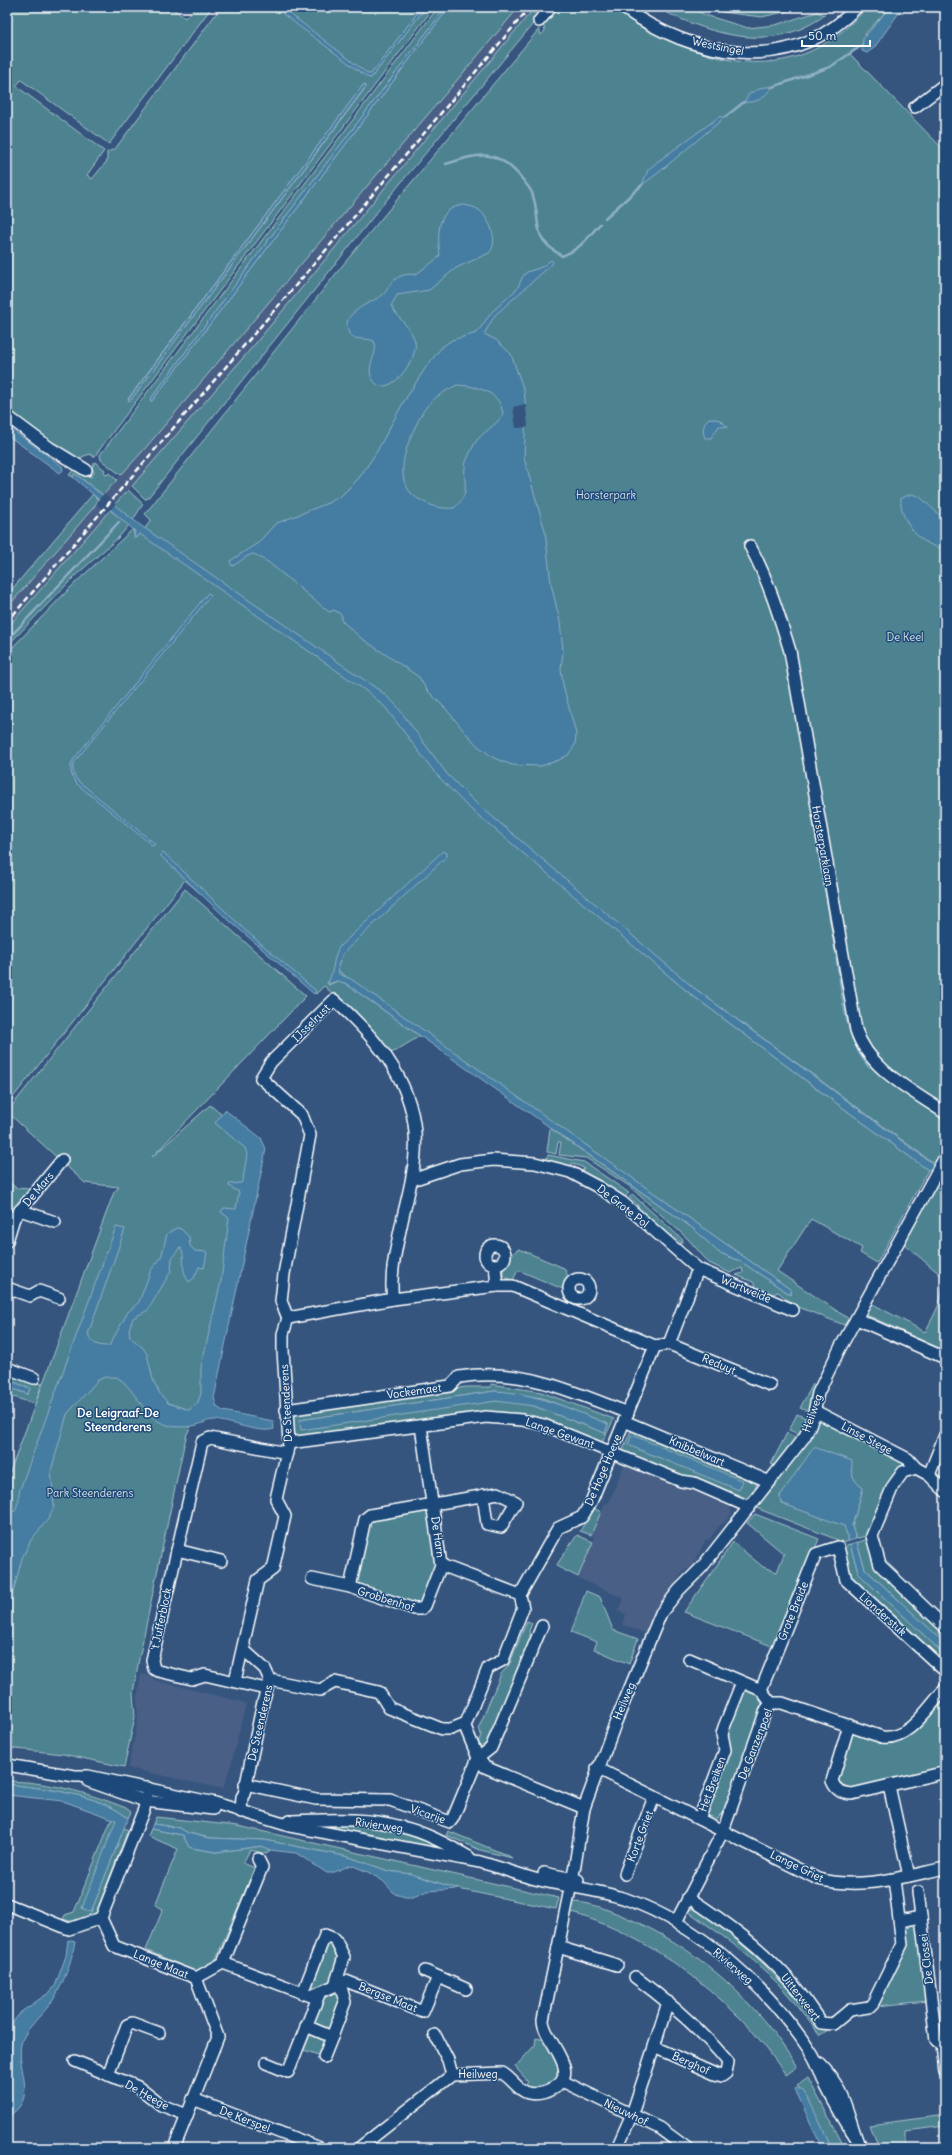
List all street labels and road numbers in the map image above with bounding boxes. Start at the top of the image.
street label: Westsingel [691,34,745,58]
street label: Horsterparklaan [809,805,837,887]
street label: IJsselrust [289,1001,333,1045]
street label: De Mars [19,1169,57,1209]
street label: De Grote Pol [594,1181,652,1231]
street label: Wartweide [719,1272,773,1306]
street label: Reduyt [700,1351,738,1377]
street label: De Steenderens [277,1364,295,1442]
street label: Vockemaet [386,1380,443,1402]
street label: Heilweg [799,1392,825,1434]
street label: Lange Gewant [524,1415,597,1451]
street label: Linse Stege [839,1419,895,1457]
street label: De Hoge Hoeve [582,1432,624,1508]
street label: Knibbelwart [667,1433,727,1469]
street label: De Harn [428,1516,448,1558]
street label: Grote Breide [775,1579,811,1643]
street label: Grobbenhof [356,1584,417,1614]
street label: 't Jufferblock [148,1586,175,1652]
street label: Lionderstuk [857,1589,910,1639]
street label: Heilweg [610,1680,638,1722]
street label: De Steenderens [244,1683,276,1763]
street label: De Ganzenpoel [735,1706,775,1782]
street label: Het Breiken [696,1755,728,1813]
street label: Vicarije [408,1801,448,1827]
street label: Korte Griet [624,1808,656,1864]
street label: Rivierweg [354,1815,404,1835]
street label: Lange Griet [768,1847,826,1885]
street label: De Clossei [916,1933,936,1985]
street label: Rivierweg [710,1945,756,1987]
street label: Lange Maat [131,1947,191,1982]
street label: Uitterweert [778,1971,824,2024]
street label: Bergse Maat [357,1979,420,2015]
street label: Berghof [670,2049,712,2078]
street label: Heilweg [458,2067,498,2081]
street label: De Heege [123,2077,171,2113]
street label: Nieuwhof [602,2095,651,2129]
street label: De Kerspel [218,2103,272,2135]

